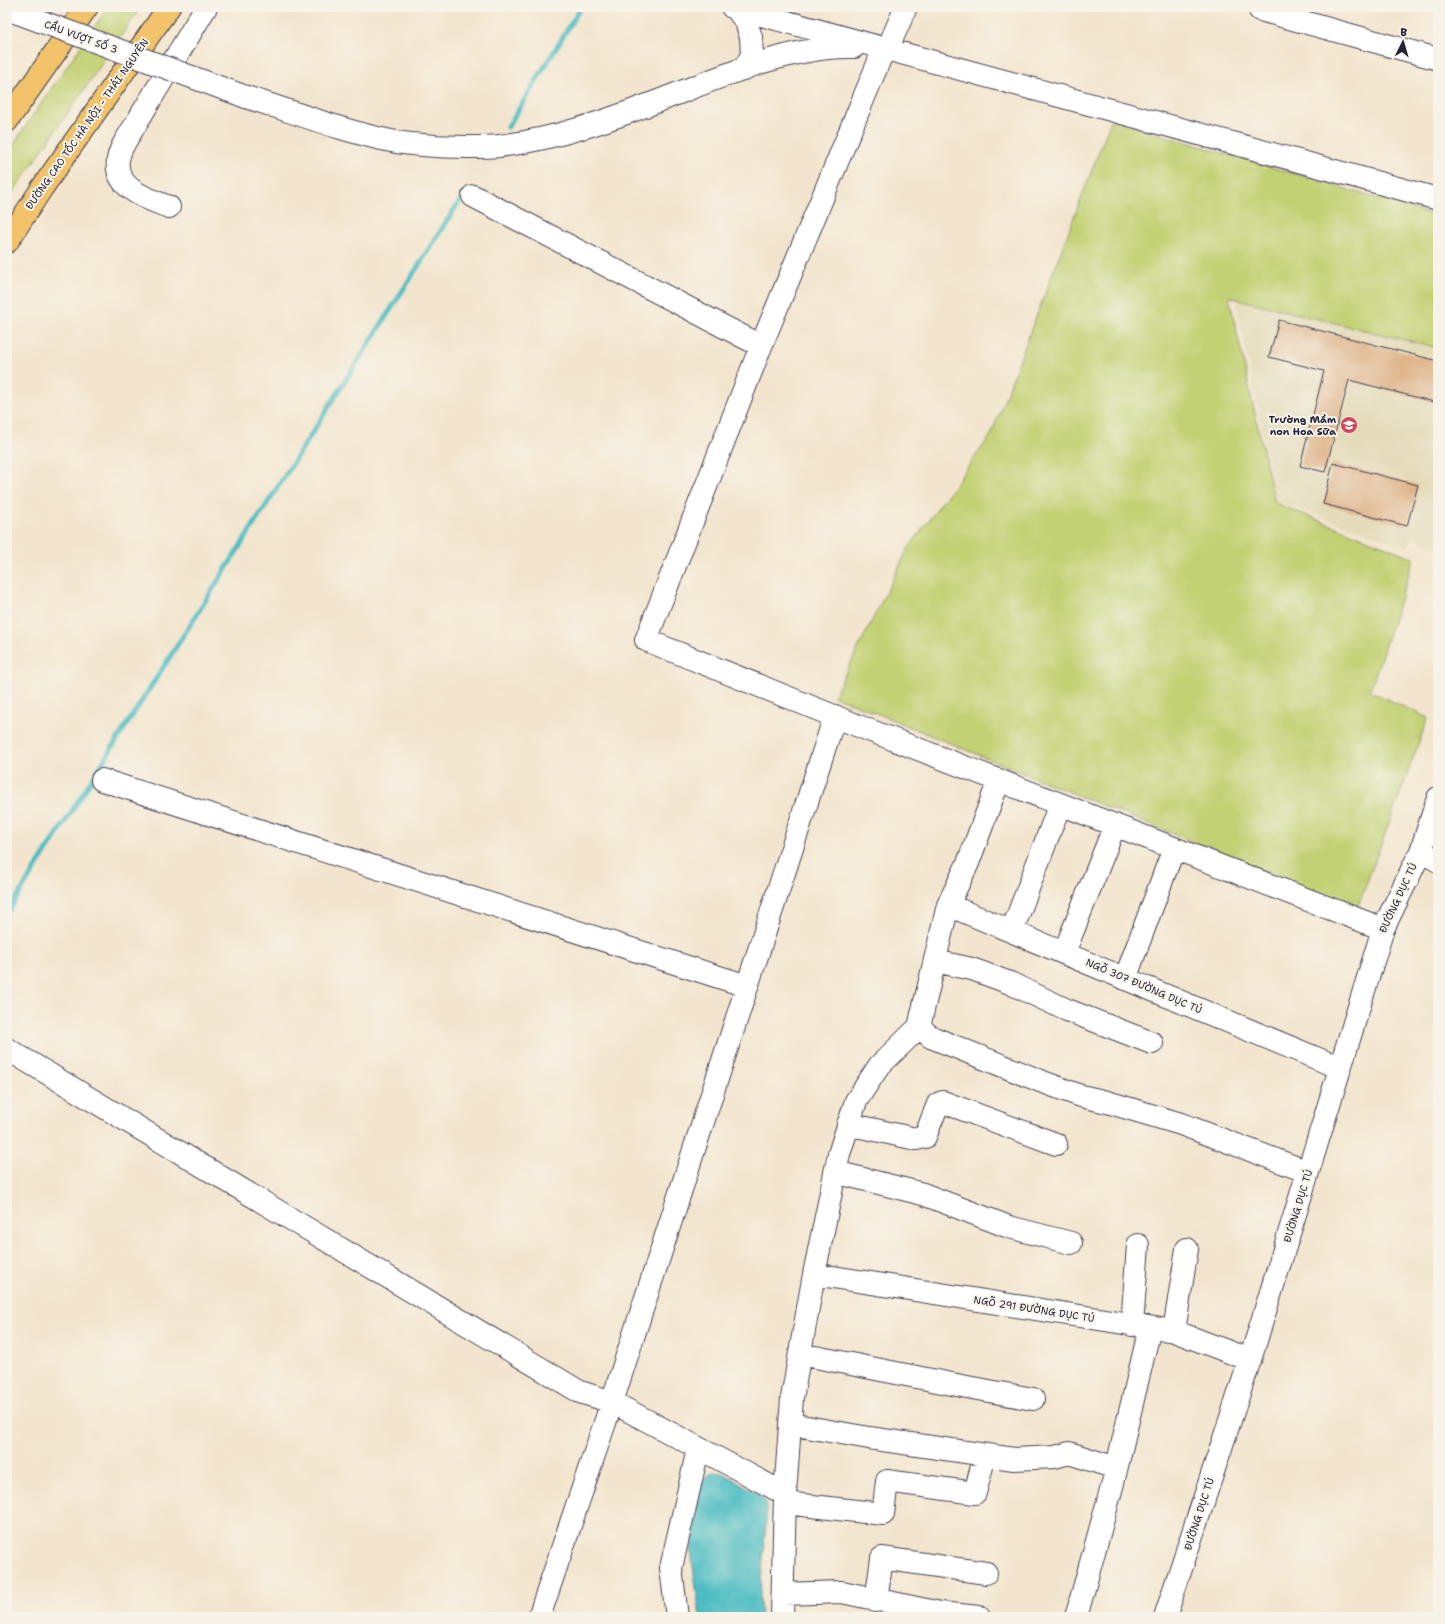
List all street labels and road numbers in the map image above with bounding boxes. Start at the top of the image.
street label: CẦU VƯỢT SỐ 3 [43,17,120,56]
street label: ĐƯỜNG CAO TỐC HÀ NỘI - THÁI NGUYÊN [22,35,151,212]
street label: ĐƯỜNG DỤC TÚ [1376,861,1420,935]
street label: NGÕ 307 ĐƯỜNG DỤC TÚ [1084,956,1204,1016]
street label: ĐƯỜNG DỤC TÚ [1281,1168,1315,1244]
street label: NGÕ 291 ĐƯỜNG DỤC TÚ [973,1293,1095,1325]
street label: ĐƯỜNG DỤC TÚ [1181,1476,1217,1552]

